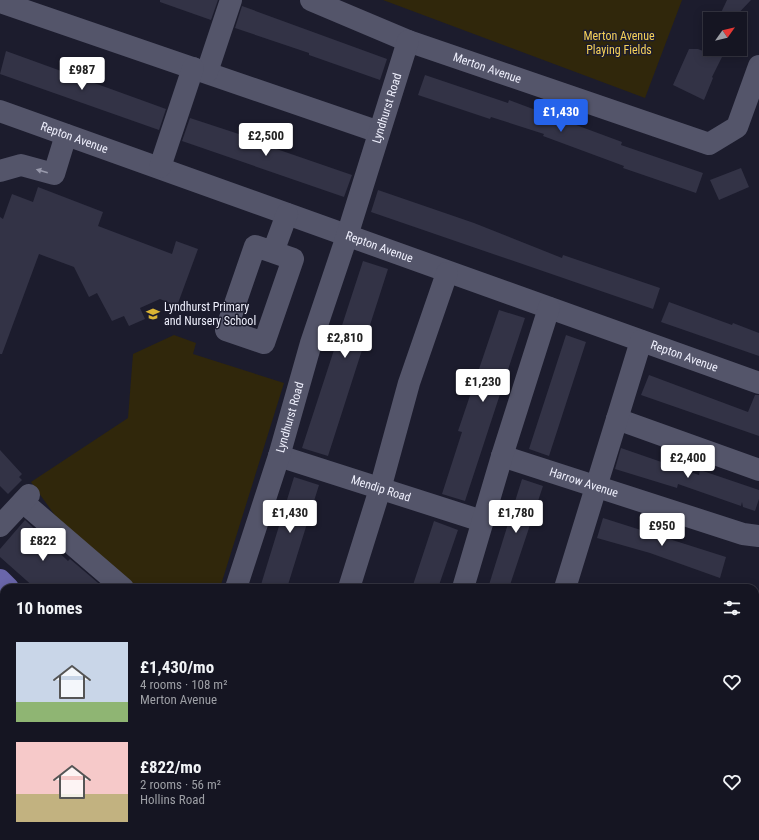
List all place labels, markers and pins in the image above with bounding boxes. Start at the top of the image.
pin: £987 [58,57,106,91]
pin: £1,430 [528,99,594,133]
pin: £2,500 [233,123,299,157]
place label: Lyndhurst Primary and Nursery School [164,300,256,328]
school or university icon: Lyndhurst Primary and Nursery School [145,306,161,322]
pin: £2,810 [312,325,378,359]
pin: £1,230 [450,369,516,403]
pin: £2,400 [655,445,721,479]
pin: £1,430 [257,500,323,534]
pin: £1,780 [483,500,549,534]
pin: £950 [638,513,686,547]
pin: £822 [19,528,67,562]

